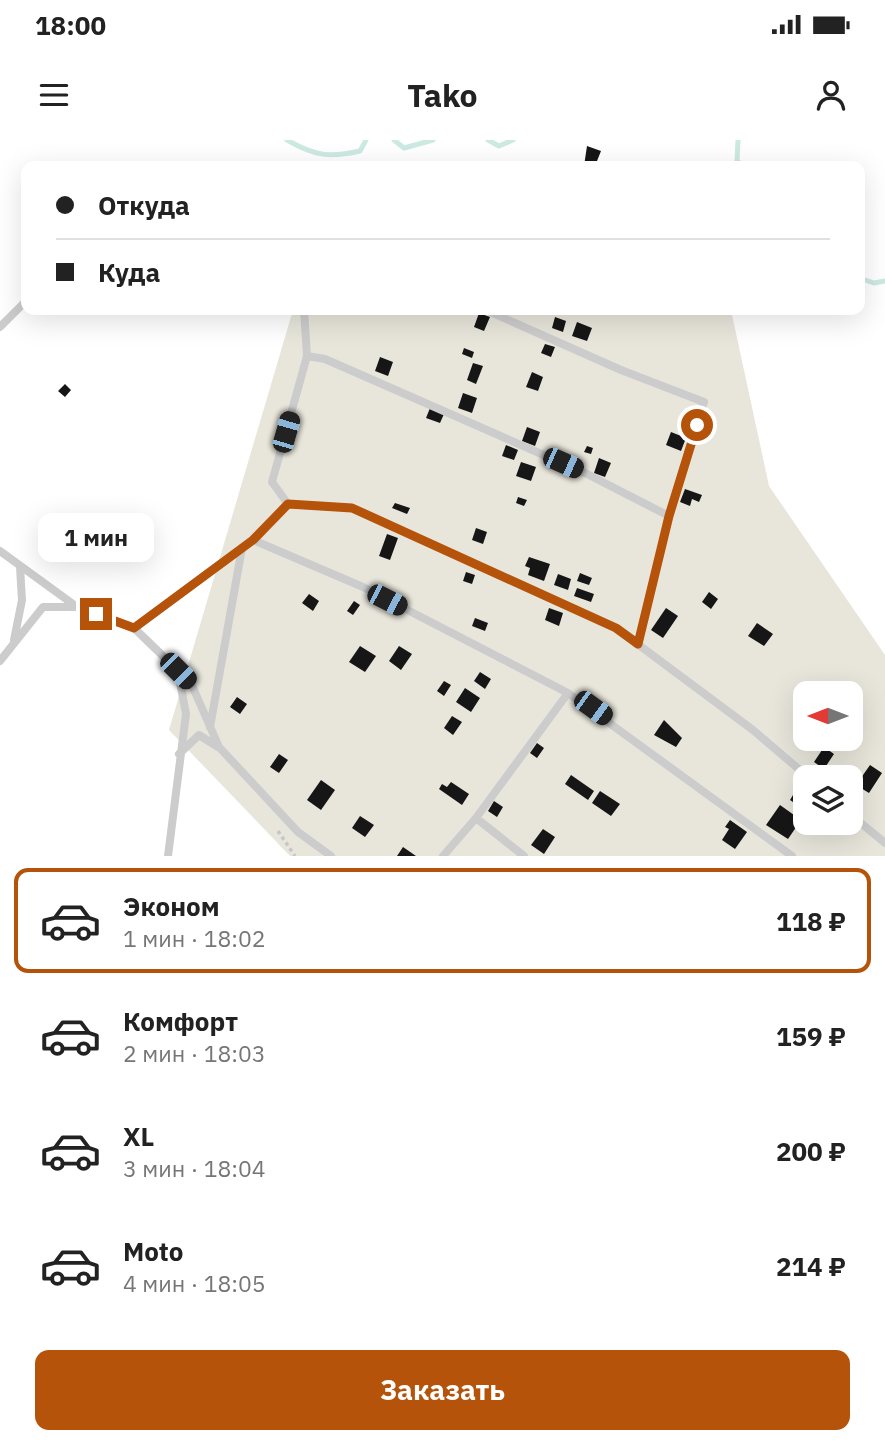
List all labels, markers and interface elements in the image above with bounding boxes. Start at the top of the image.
text: 18:00 [35,8,106,42]
text: Tako [407,74,478,116]
icon: menu [35,76,73,114]
icon: person [812,76,850,114]
text: Откуда [98,188,190,222]
text: Куда [98,255,160,289]
car [271,409,302,455]
route start [681,409,713,441]
car [540,445,587,481]
callout: 1 мин [38,512,154,561]
text: 1 мин [64,522,128,552]
car [364,581,411,619]
route end [80,598,112,630]
car [156,649,201,693]
north arrow [793,681,863,751]
map controls [793,681,863,835]
car [570,687,617,729]
button: layers [793,765,863,835]
icon: car [39,889,102,952]
text: Эконом [123,889,220,923]
text: 118 ₽ [776,904,846,938]
text: 1 мин · 18:02 [123,923,266,953]
icon: car [39,1004,102,1067]
text: Комфорт [123,1004,238,1038]
text: 159 ₽ [776,1019,846,1053]
text: 2 мин · 18:03 [123,1038,266,1068]
icon: car [39,1119,102,1182]
text: XL [123,1119,154,1153]
text: 200 ₽ [776,1134,846,1168]
text: 3 мин · 18:04 [123,1153,266,1183]
icon: car [39,1234,102,1297]
text: Moto [123,1234,183,1268]
text: 214 ₽ [776,1249,846,1283]
text: 4 мин · 18:05 [123,1268,266,1298]
button: Заказать [35,1350,850,1430]

